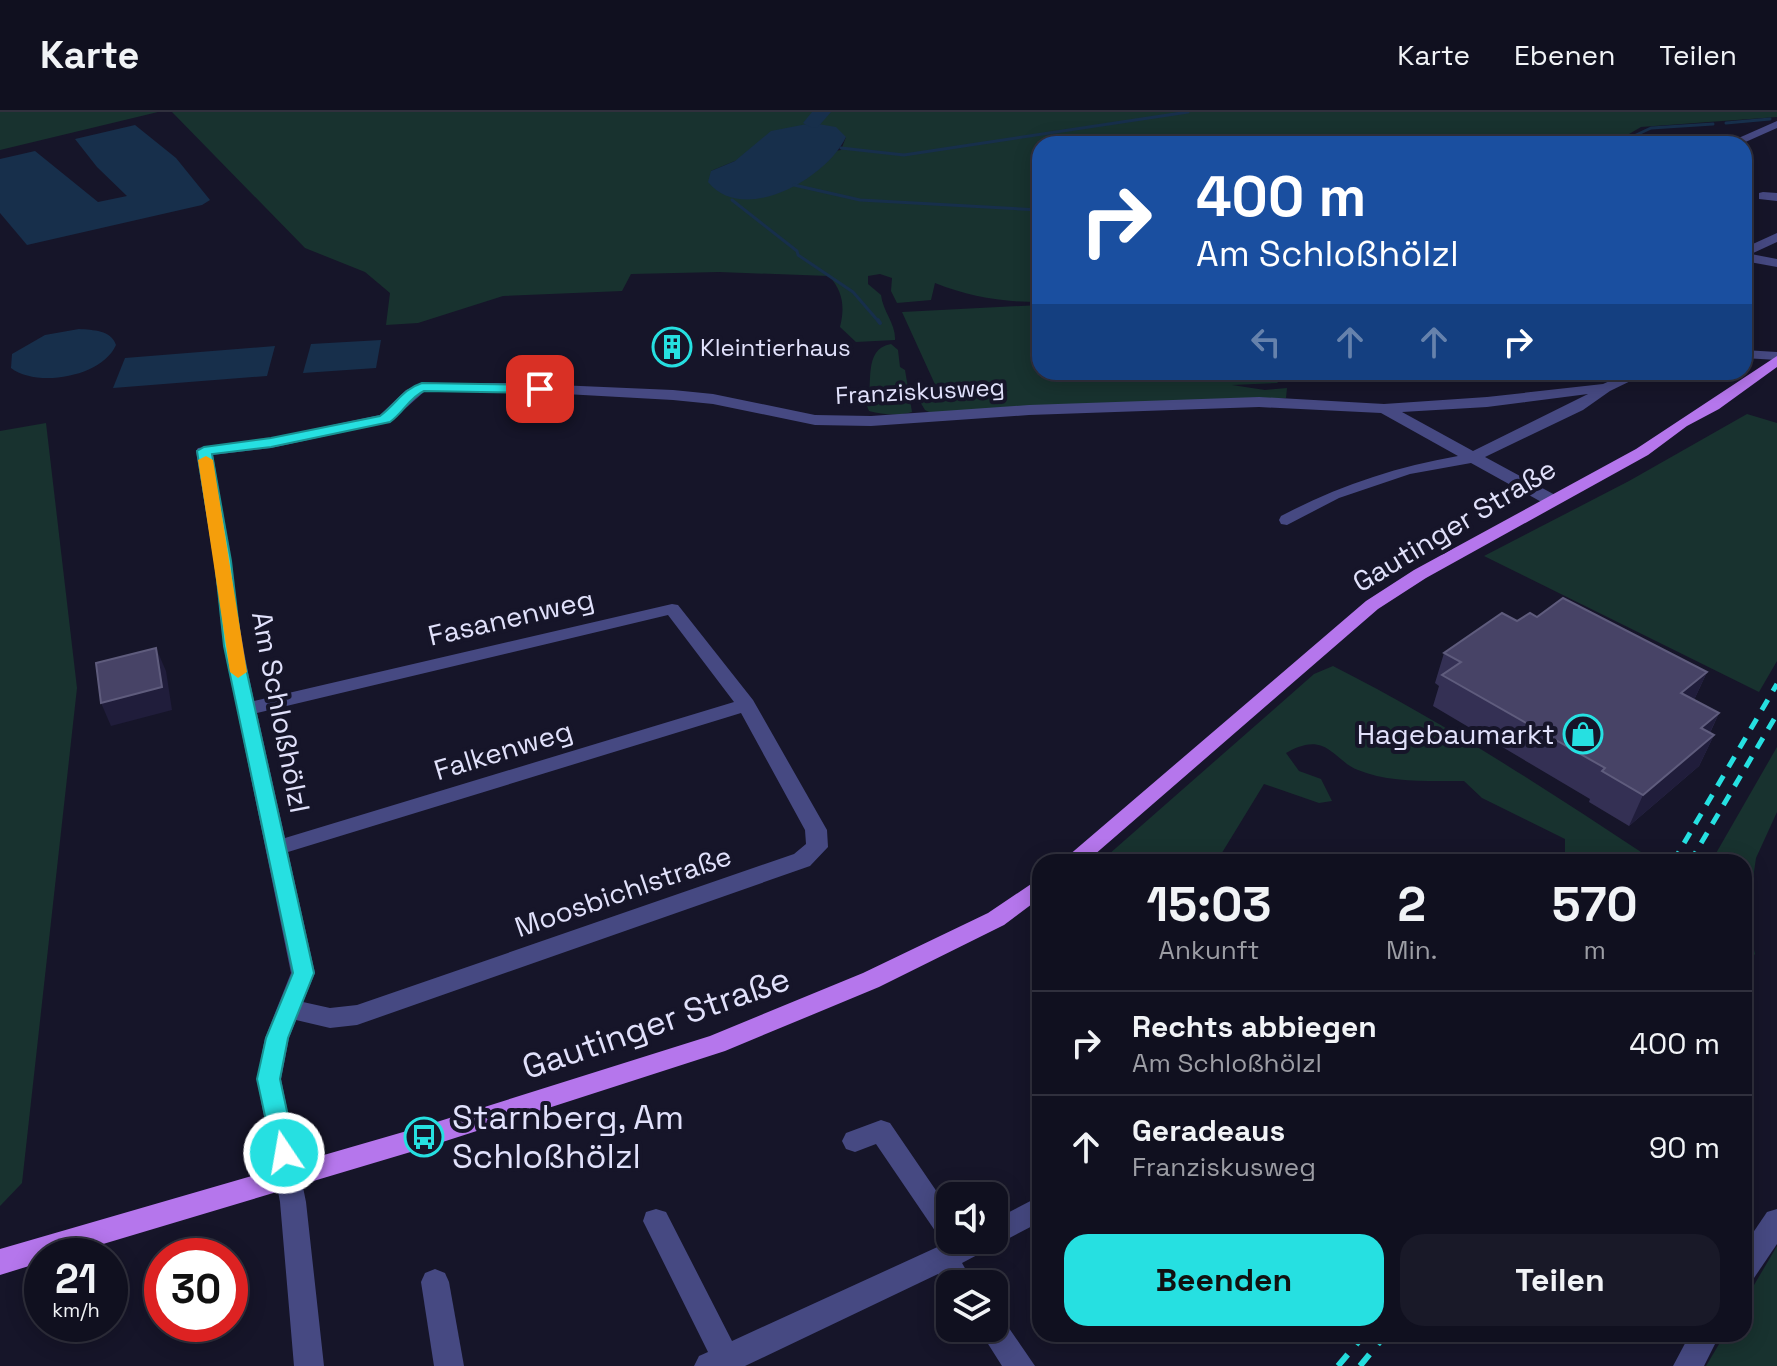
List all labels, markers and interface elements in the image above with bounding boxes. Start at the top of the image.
text: Karte [40,31,139,79]
text: Karte [1397,37,1470,73]
text: Ebenen [1514,37,1615,73]
text: Teilen [1659,37,1737,73]
text: 400 m [1196,161,1366,232]
icon: right [1064,168,1168,272]
text: Am Schloßhölzl [1196,231,1459,277]
icon: left [1244,320,1288,364]
icon: ahead [1328,320,1372,364]
icon: ahead [1412,320,1456,364]
icon: right [1496,320,1540,364]
building icon: Kleintierhaus [651,326,693,368]
place label: Kleintierhaus [700,332,851,363]
pin [506,355,574,423]
icon: arrive [518,367,562,411]
street label: Franziskusweg [834,371,1006,411]
street label: Gautinger Straße [1346,450,1562,600]
street label: Fasanenweg [425,580,597,654]
street label: Am Schloßhölzl [244,608,318,816]
street label: Falkenweg [430,712,576,788]
shop icon: Hagebaumarkt [1562,713,1604,755]
place label: Hagebaumarkt [1357,716,1555,752]
street label: Moosbichlstraße [510,837,736,945]
text: 15:03 [1146,874,1272,935]
text: 2 [1397,874,1426,935]
text: 570 [1552,874,1638,935]
text: Ankunft [1159,933,1259,967]
text: Min. [1386,933,1437,967]
text: m [1583,933,1606,967]
street label: Gautinger Straße [516,957,796,1089]
text: Rechts abbiegen [1132,1007,1377,1046]
icon: right [1064,1021,1108,1065]
text: 400 m [1629,1024,1720,1063]
text: Am Schloßhölzl [1132,1046,1322,1080]
place label: Starnberg, Am Schloßhölzl [452,1096,684,1178]
position arrow [242,1111,326,1195]
text: Geradeaus [1132,1111,1285,1150]
bus stop icon: Starnberg, Am Schloßhölzl [403,1116,445,1158]
icon: ahead [1064,1125,1108,1169]
text: 90 m [1649,1128,1720,1167]
text: Franziskusweg [1132,1150,1316,1184]
map controls [936,1182,1008,1342]
button: sound [936,1182,1008,1254]
button: Beenden [1064,1234,1384,1326]
button: Teilen [1400,1234,1720,1326]
speed limit sign: 30 [144,1238,248,1342]
text: 21 [55,1254,97,1305]
button: layers [936,1270,1008,1342]
text: km/h [52,1297,100,1323]

